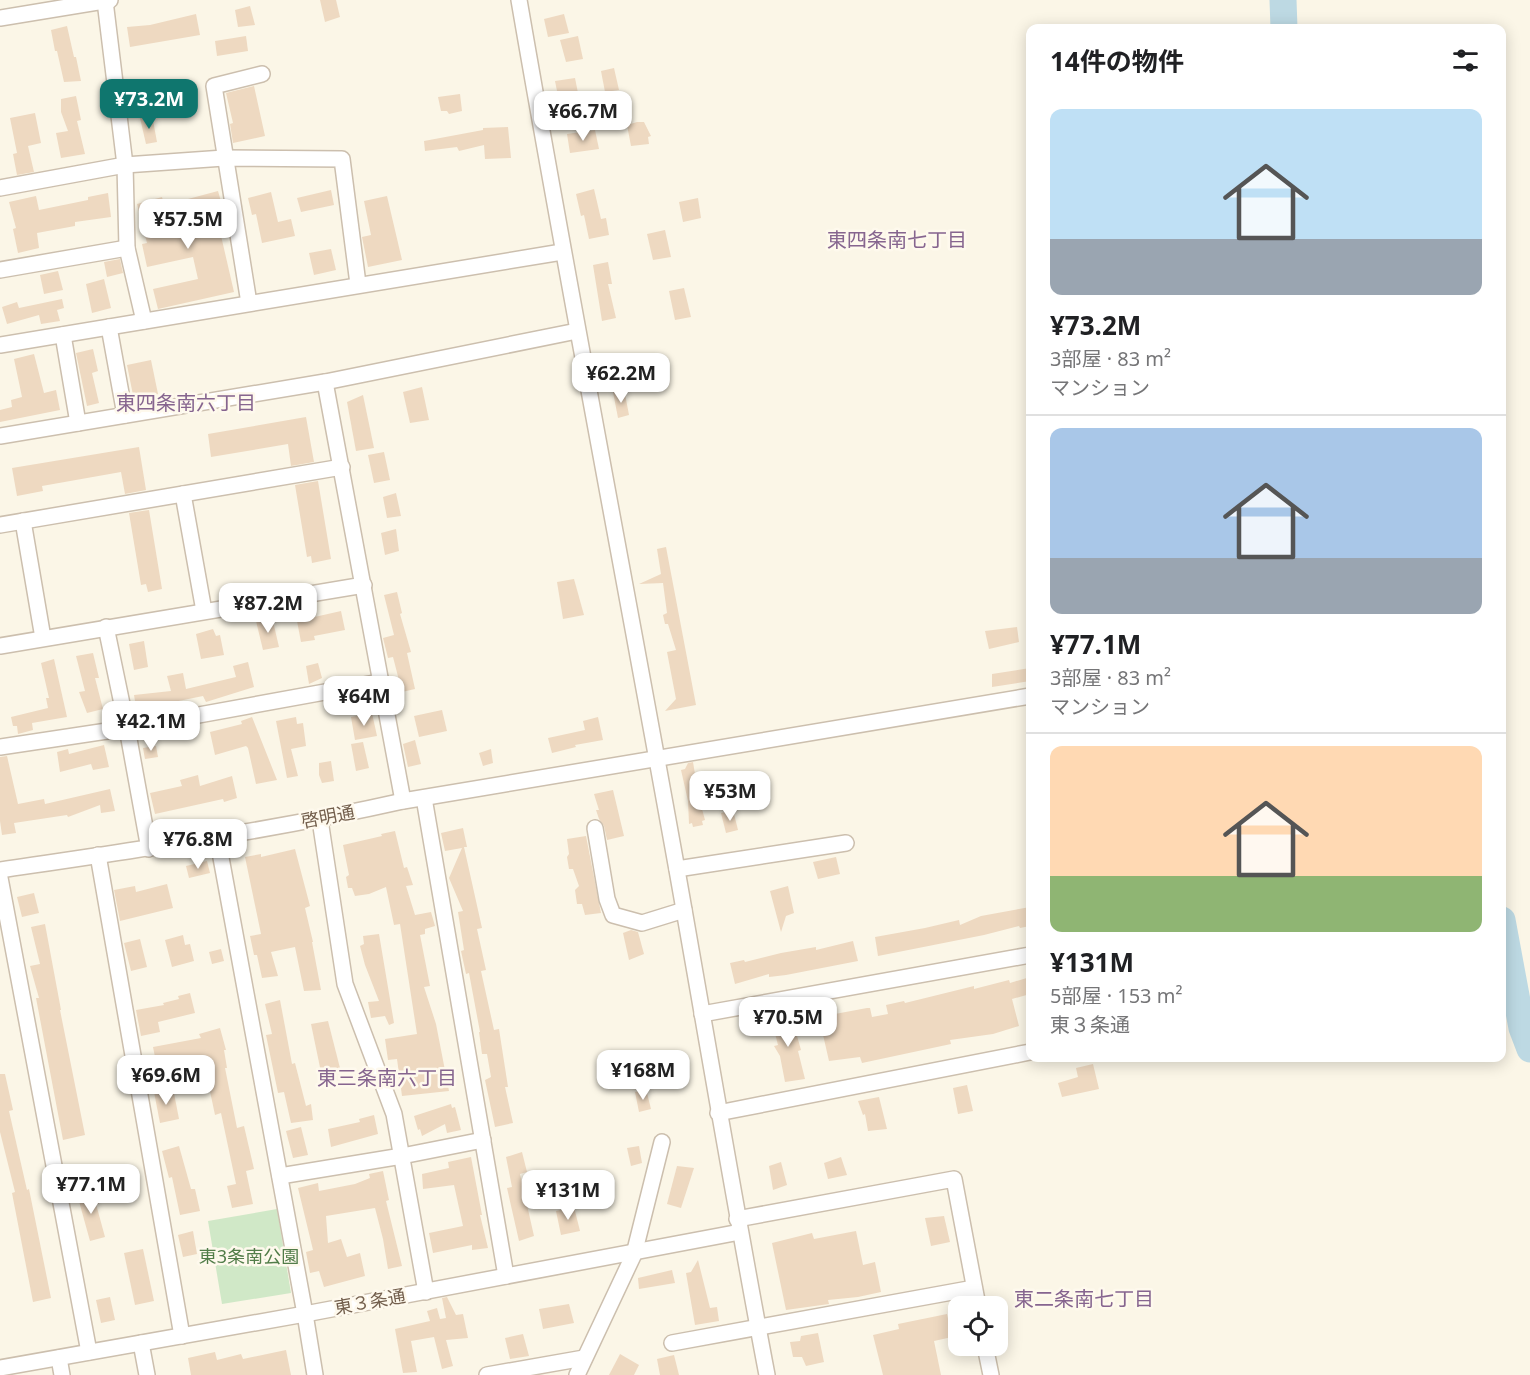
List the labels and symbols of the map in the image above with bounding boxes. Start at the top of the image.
pin: ¥73.2M [100,79,198,130]
pin: ¥66.7M [534,91,632,142]
pin: ¥57.5M [139,199,237,250]
district label: 東四条南七丁目 [827,226,967,253]
pin: ¥62.2M [572,353,670,404]
district label: 東四条南六丁目 [116,389,256,416]
pin: ¥87.2M [219,583,317,634]
pin: ¥64M [328,676,400,727]
pin: ¥42.1M [102,701,200,752]
pin: ¥53M [694,771,766,822]
street label: 啓明通 [299,799,357,833]
pin: ¥76.8M [149,819,247,870]
pin: ¥70.5M [739,997,837,1048]
pin: ¥168M [601,1050,685,1101]
pin: ¥69.6M [117,1055,215,1106]
district label: 東三条南六丁目 [317,1064,457,1091]
pin: ¥77.1M [42,1164,140,1215]
pin: ¥131M [526,1170,610,1221]
park label: 東3条南公園 [199,1244,299,1268]
street label: 東３条通 [332,1283,407,1319]
district label: 東二条南七丁目 [1014,1285,1154,1312]

